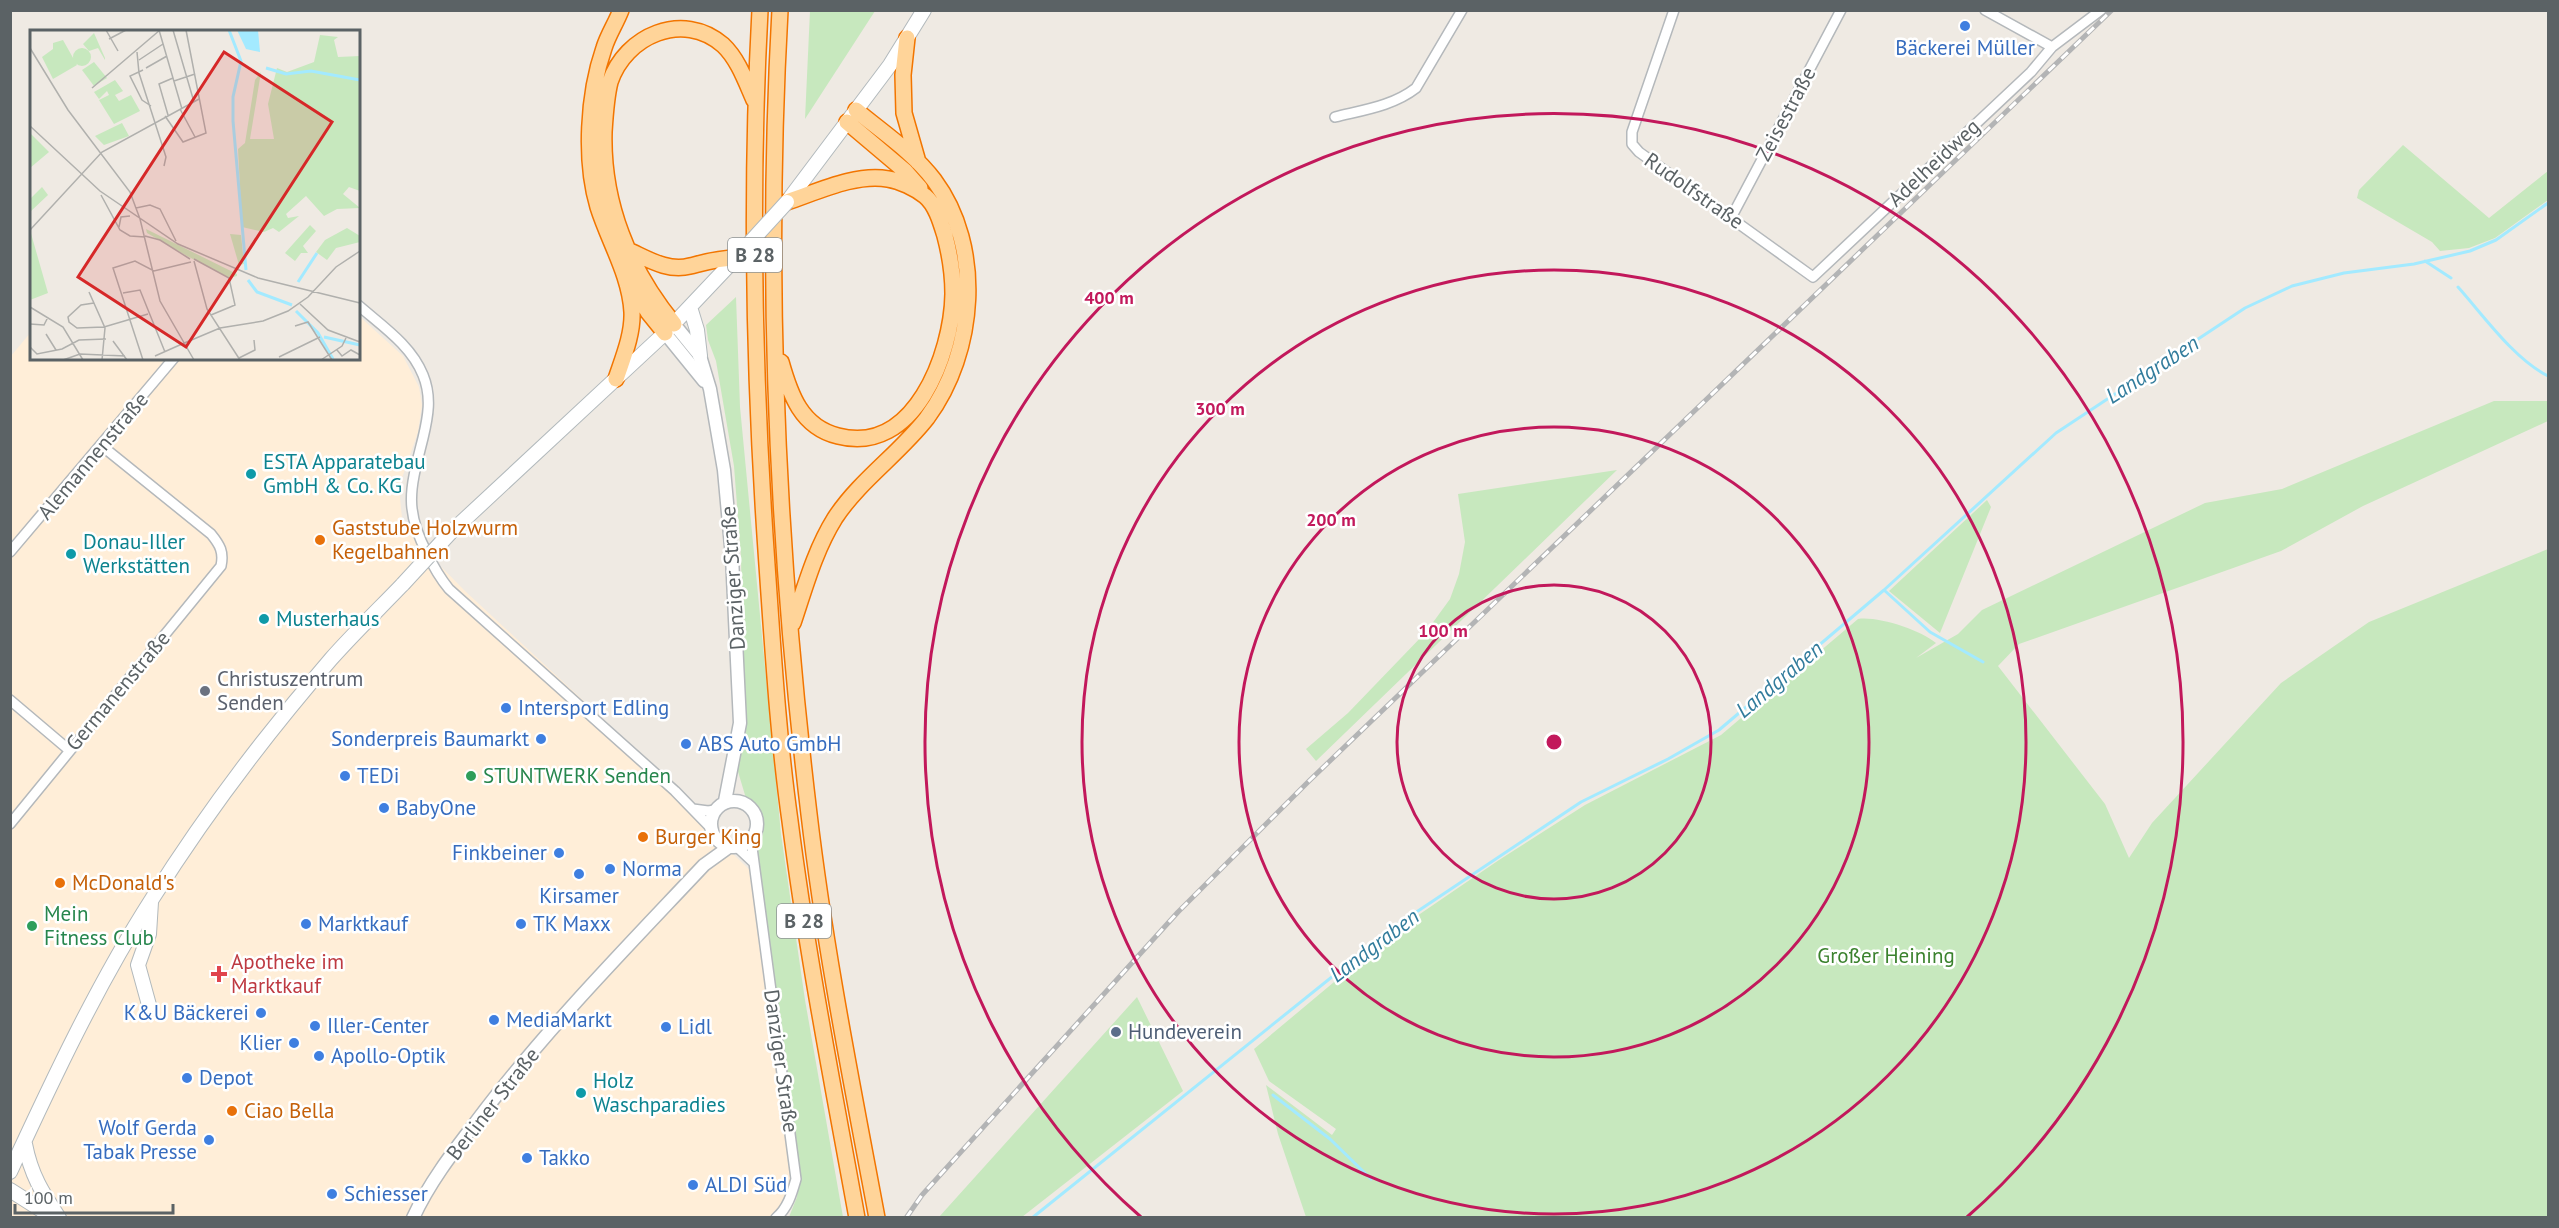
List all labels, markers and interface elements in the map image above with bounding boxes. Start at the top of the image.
marker: Bäckerei Müller [1958,19,1972,33]
inset map [30,30,360,360]
place label: Bäckerei Müller [1895,34,2035,61]
street label: Zeisestraße [1750,62,1822,165]
street label: Adelheidweg [1882,113,1985,212]
street label: Rudolfstraße [1639,146,1749,235]
road number: B 28 [728,238,782,272]
text: 400 m [1084,286,1134,309]
water label: Landgraben [2100,328,2204,410]
street label: Alemannenstraße [31,386,154,525]
text: 300 m [1195,397,1245,420]
place label: ESTA Apparatebau GmbH & Co. KG [263,448,426,499]
marker: ESTA Apparatebau GmbH & Co. KG [244,467,258,481]
street label: Danziger Straße [714,505,751,651]
text: 200 m [1306,508,1356,531]
place label: Gaststube Holzwurm Kegelbahnen [332,514,518,565]
place label: Donau-Iller Werkstätten [83,528,190,579]
marker: Gaststube Holzwurm Kegelbahnen [313,533,327,547]
marker: Donau-Iller Werkstätten [64,547,78,561]
place label: Musterhaus [276,605,380,632]
marker: Musterhaus [257,612,271,626]
text: 100 m [1418,619,1468,642]
street label: Germanenstraße [60,625,176,756]
water label: Landgraben [1730,634,1828,724]
place label: Christuszentrum Senden [217,665,363,716]
marker: Christuszentrum Senden [198,684,212,698]
place label: Intersport Edling [518,694,669,721]
marker: Intersport Edling [499,701,513,715]
place label: Sonderpreis Baumarkt [331,725,529,752]
place label: ABS Auto GmbH [698,730,841,757]
marker: Sonderpreis Baumarkt [534,732,548,746]
centre of rings [1544,732,1564,752]
marker: ABS Auto GmbH [679,737,693,751]
place label: TEDi [357,762,399,789]
place label: STUNTWERK Senden [483,762,671,789]
marker: TEDi [338,769,352,783]
marker: STUNTWERK Senden [464,769,478,783]
place label: BabyOne [396,794,476,821]
marker: BabyOne [377,801,391,815]
place label: Burger King [655,823,762,850]
marker: Burger King [636,830,650,844]
place label: Finkbeiner [452,839,547,866]
marker: Finkbeiner [552,846,566,860]
place label: Norma [622,855,682,882]
marker: Norma [603,862,617,876]
marker: Kirsamer [572,867,586,881]
place label: McDonald's [72,869,175,896]
marker: McDonald's [53,876,67,890]
place label: Kirsamer [539,882,619,909]
place label: Mein Fitness Club [44,900,154,951]
water label: Landgraben [1323,902,1425,988]
road number: B 28 [777,904,831,938]
place label: Marktkauf [318,910,409,937]
place label: TK Maxx [533,910,611,937]
marker: Marktkauf [299,917,313,931]
marker: TK Maxx [514,917,528,931]
marker: Mein Fitness Club [25,919,39,933]
park label: Großer Heining [1817,942,1955,969]
place label: Apotheke im Marktkauf [231,948,344,999]
marker: Apotheke im Marktkauf [212,967,226,981]
street label: Danziger Straße [758,988,805,1134]
place label: K&U Bäckerei [124,999,249,1026]
marker: K&U Bäckerei [254,1006,268,1020]
place label: MediaMarkt [506,1006,612,1033]
place label: Iller-Center [327,1012,429,1039]
marker: MediaMarkt [487,1013,501,1027]
place label: Lidl [678,1013,712,1040]
place label: Hundeverein [1128,1018,1242,1045]
marker: Iller-Center [308,1019,322,1033]
marker: Lidl [659,1020,673,1034]
marker: Hundeverein [1109,1025,1123,1039]
place label: Klier [240,1029,282,1056]
marker: Klier [287,1036,301,1050]
place label: Apollo-Optik [331,1042,446,1069]
street label: Berliner Straße [440,1042,545,1165]
marker: Apollo-Optik [312,1049,326,1063]
place label: Depot [199,1064,253,1091]
place label: Holz Waschparadies [593,1067,726,1118]
marker: Depot [180,1071,194,1085]
marker: Holz Waschparadies [574,1086,588,1100]
place label: Ciao Bella [244,1097,335,1124]
marker: Ciao Bella [225,1104,239,1118]
place label: Wolf Gerda Tabak Presse [83,1114,197,1165]
marker: Wolf Gerda Tabak Presse [202,1133,216,1147]
place label: Takko [539,1144,590,1171]
marker: Takko [520,1151,534,1165]
place label: ALDI Süd [705,1171,787,1198]
scale bar [15,1177,172,1215]
marker: ALDI Süd [686,1178,700,1192]
place label: Schiesser [344,1180,428,1207]
text: 100 m [24,1186,73,1209]
marker: Schiesser [325,1187,339,1201]

